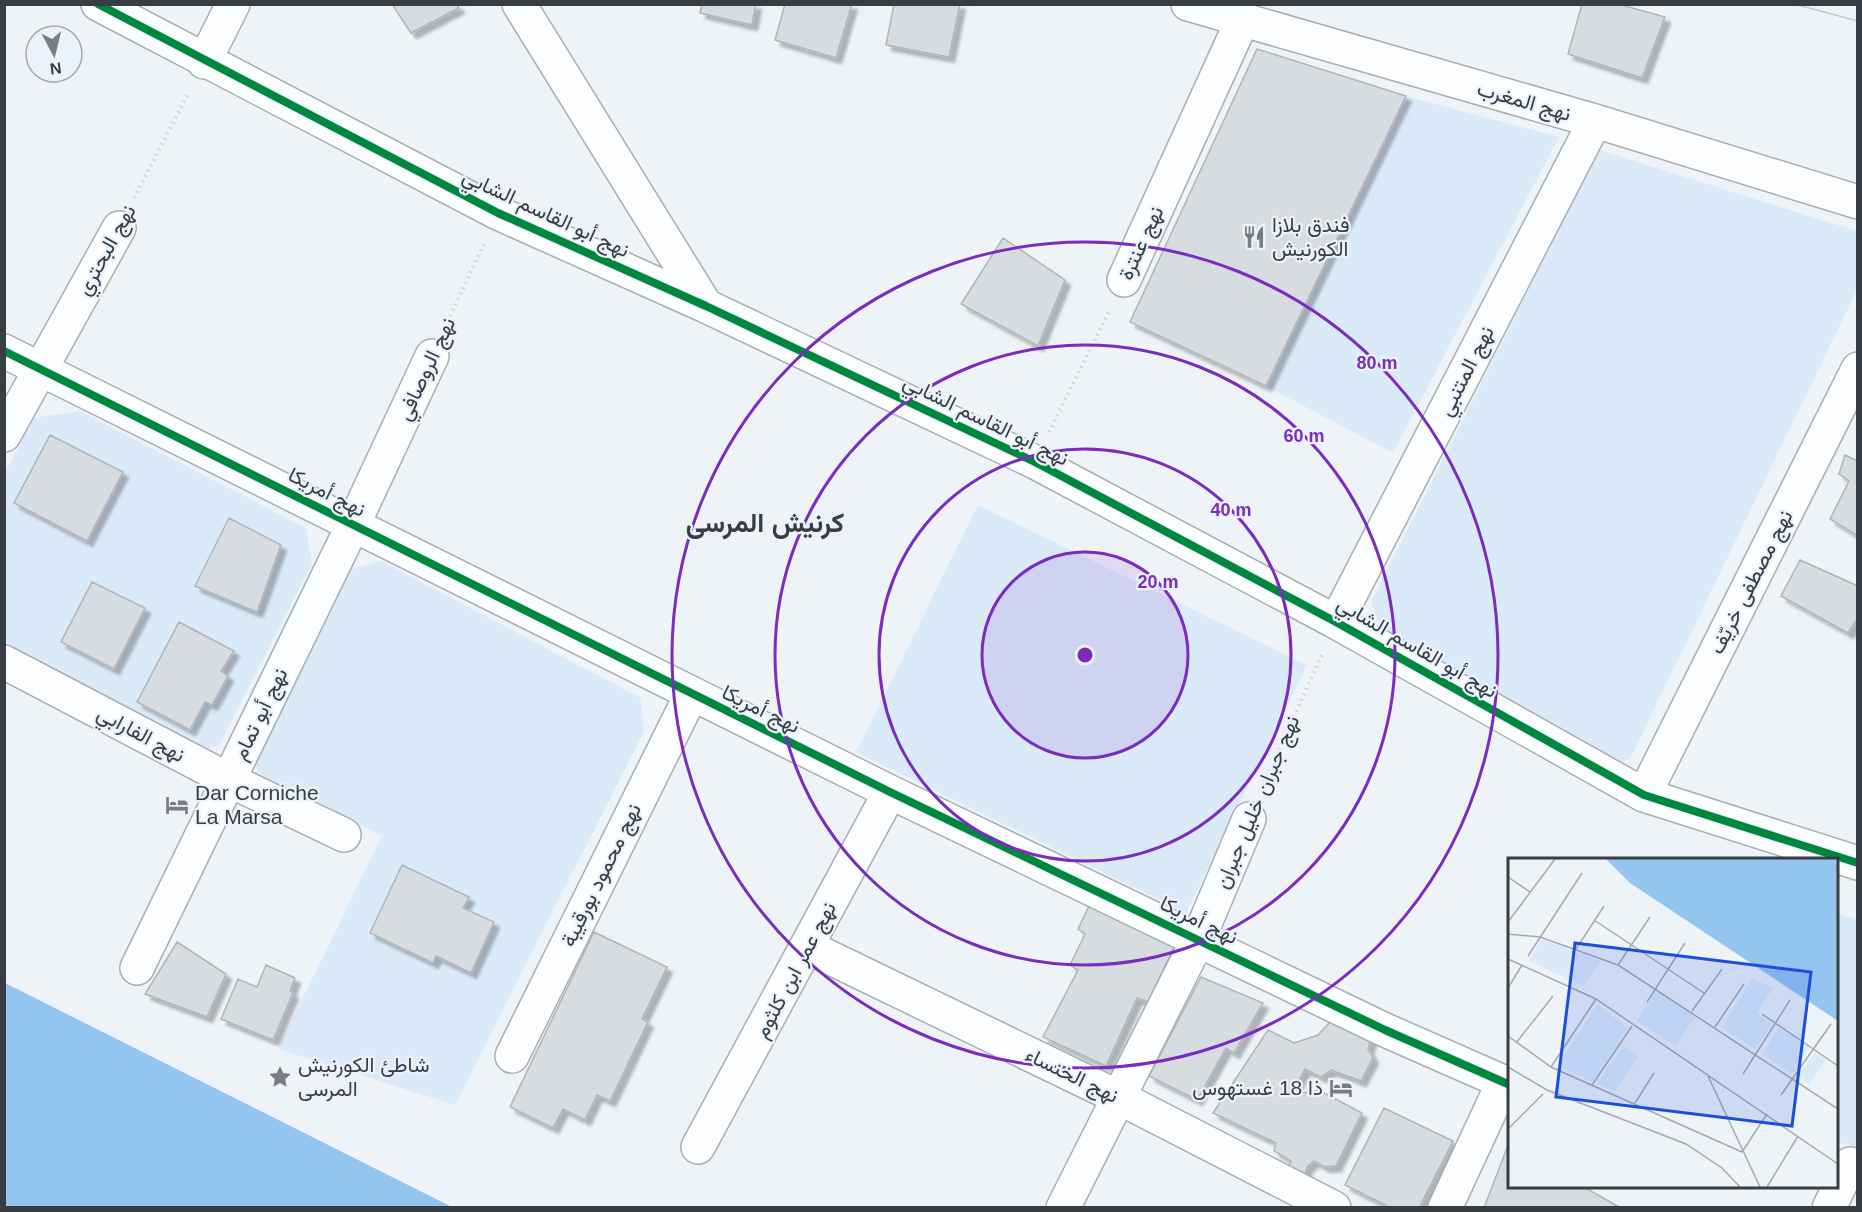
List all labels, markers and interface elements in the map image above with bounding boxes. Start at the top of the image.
north arrow [24,24,84,84]
text: N [49,59,63,78]
street label: نهج المغرب [1474,76,1574,128]
street label: نهج أبو القاسم الشابي [457,164,633,267]
street label: نهج البحتري [71,201,145,302]
street label: نهج عنترة [1114,202,1170,285]
place label: فندق بلازا الكورنيش [1272,213,1350,262]
restaurant icon: فندق بلازا الكورنيش [1241,224,1267,250]
street label: نهج الروصافي [392,314,465,427]
street label: نهج المتنبي [1433,322,1503,422]
text: 80 m [1356,353,1398,373]
street label: نهج أبو القاسم الشابي [897,369,1073,475]
text: 60 m [1283,426,1325,446]
street label: نهج أمريكا [283,462,370,523]
text: 40 m [1210,500,1252,520]
street label: نهج مصطفى خريّف [1704,506,1799,659]
district label: كرنيش المرسى [686,508,844,540]
text: 20 m [1137,572,1179,592]
street label: نهج أبو القاسم الشابي [1330,591,1502,707]
centre of rings [1075,645,1095,665]
street label: نهج أبو تمام [227,664,294,765]
street label: نهج أمريكا [717,680,804,740]
street label: نهج الفارابي [91,701,189,772]
street label: نهج جبران خليل جبران [1210,712,1306,893]
place label: Dar Corniche La Marsa [195,781,319,828]
hotel icon: Dar Corniche La Marsa [164,792,190,818]
street label: نهج محمود بورقيبة [556,800,648,951]
inset map [1508,858,1838,1188]
street label: نهج أمريكا [1155,891,1242,951]
street label: نهج عمر ابن كلثوم [749,898,843,1043]
street label: نهج الخنساء [1021,1042,1123,1110]
place label: شاطئ الكورنيش المرسى [298,1053,430,1102]
place icon: شاطئ الكورنيش المرسى [267,1064,293,1090]
hotel icon: ذا 18 غستهوس [1328,1075,1354,1101]
place label: ذا 18 غستهوس [1192,1076,1323,1101]

